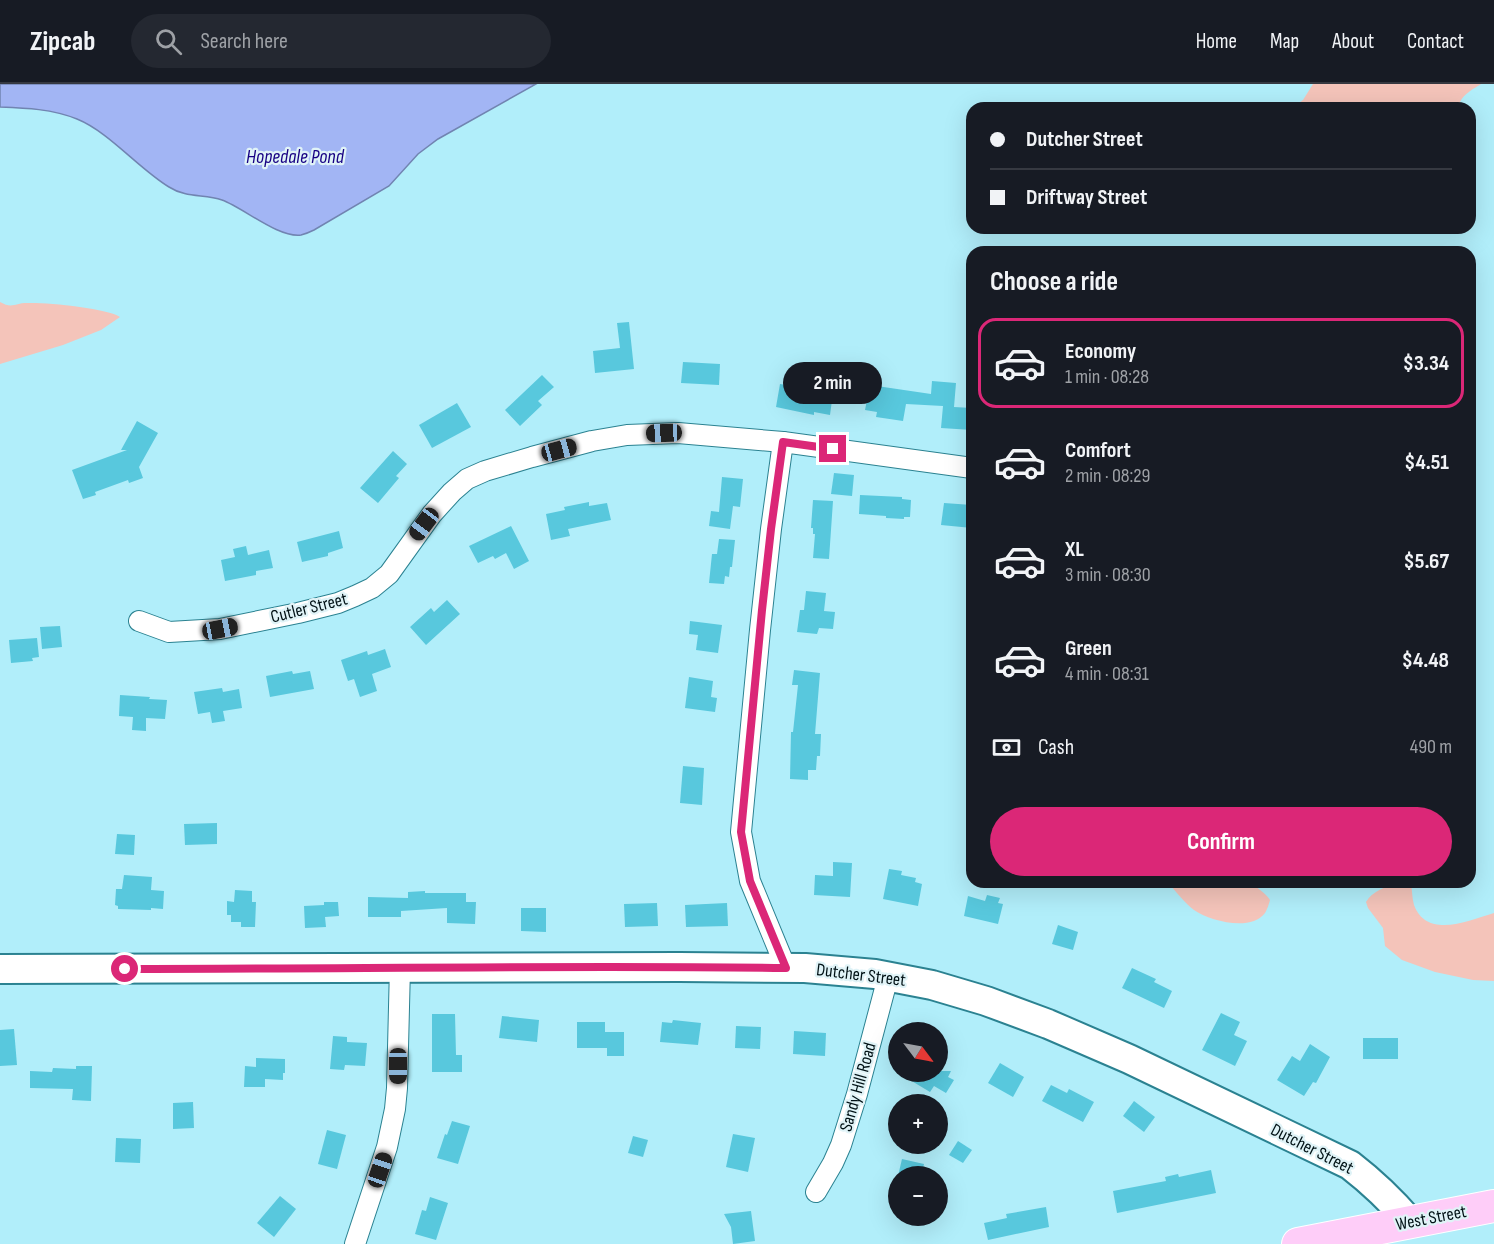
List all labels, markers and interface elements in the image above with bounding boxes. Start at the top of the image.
search box [131,14,551,68]
text: Zipcab [30,25,95,58]
icon: search [152,25,185,58]
text: Search here [200,28,288,55]
text: Home [1196,29,1237,54]
text: Map [1270,29,1299,54]
text: About [1332,29,1374,54]
text: Contact [1407,29,1464,54]
text: Dutcher Street [1026,126,1143,153]
water label: Hopedale Pond [246,145,345,169]
text: Driftway Street [1026,184,1147,211]
text: Choose a ride [990,266,1118,298]
icon: car [993,336,1047,390]
text: Economy [1065,338,1136,365]
text: $3.34 [1403,350,1449,377]
callout: 2 min [784,362,882,404]
text: 1 min · 08:28 [1065,365,1149,389]
text: 2 min [813,371,852,395]
car [646,423,682,443]
route end [819,435,846,462]
icon: car [993,435,1047,489]
car [539,437,579,463]
text: Comfort [1065,437,1131,464]
text: $4.51 [1404,449,1449,476]
text: 2 min · 08:29 [1065,464,1150,488]
car [406,504,442,544]
icon: car [993,534,1047,588]
text: XL [1065,536,1084,563]
text: $5.67 [1404,548,1449,575]
text: 3 min · 08:30 [1065,563,1151,587]
street label: Cutler Street [268,588,350,628]
car [201,617,239,641]
icon: car [993,633,1047,687]
text: Green [1065,635,1112,662]
text: $4.48 [1402,647,1449,674]
text: 4 min · 08:31 [1065,662,1149,686]
icon: cash [990,731,1023,764]
text: Cash [1038,734,1074,761]
text: 490 m [1410,735,1452,759]
button: Confirm [990,807,1452,876]
route start [111,955,138,982]
street label: Dutcher Street [815,959,907,991]
north arrow [888,1022,948,1082]
map controls [888,1022,948,1226]
street label: Sandy Hill Road [835,1040,881,1134]
car [389,1048,407,1084]
button: + [888,1094,948,1154]
street label: Dutcher Street [1267,1119,1357,1179]
car [366,1150,394,1190]
button: − [888,1166,948,1226]
street label: West Street [1394,1201,1469,1235]

